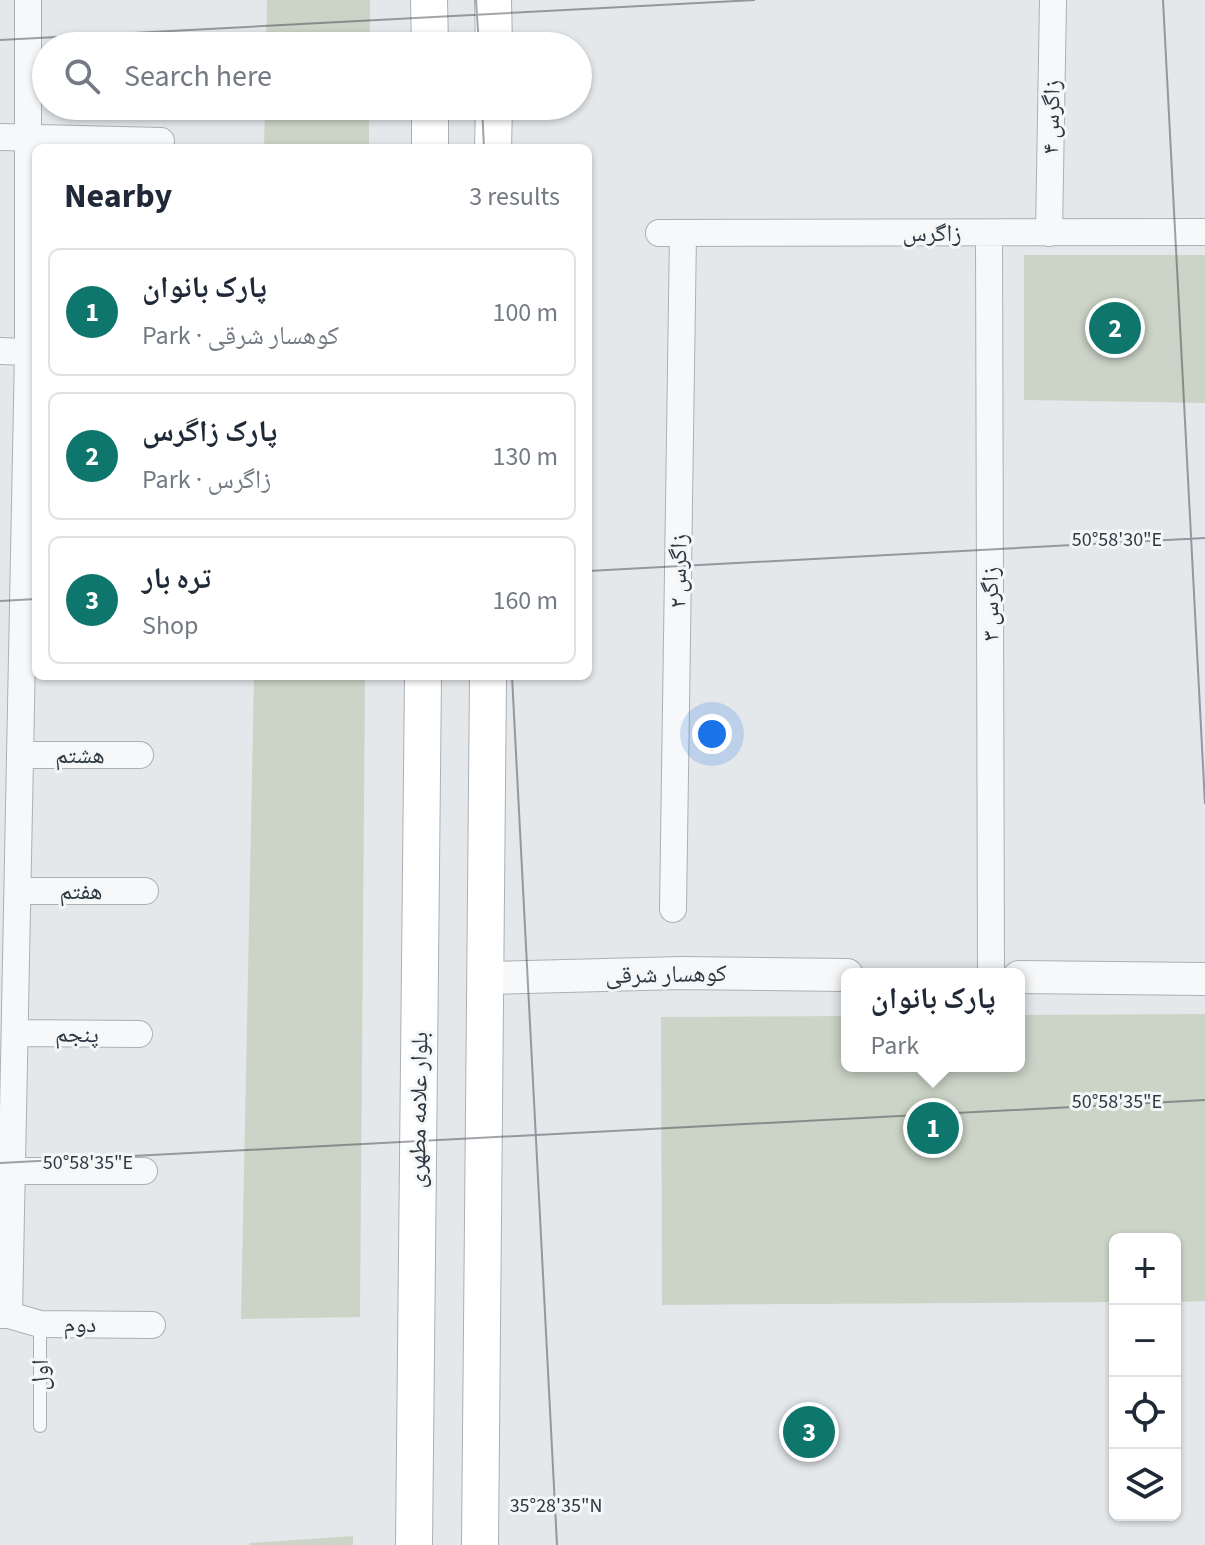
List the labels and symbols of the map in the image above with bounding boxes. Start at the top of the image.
street label: زاگرس ۴ [1033,79,1070,155]
street label: زاگرس [903,216,961,251]
pin: 2 [1089,298,1141,358]
text: 50°58'30"E [1072,526,1162,554]
street label: زاگرس ۲ [660,533,697,609]
street label: زاگرس ۳ [973,567,1008,641]
your location [692,714,732,754]
street label: هشتم [55,738,105,773]
street label: هفتم [60,874,102,909]
street label: کوهسار شرقی [605,956,727,993]
street label: پنجم [55,1017,99,1052]
street label: بلوار علامه مطهری [400,1031,437,1189]
text: 50°58'35"E [1072,1088,1162,1116]
pin: 1 [907,1098,959,1158]
text: 50°58'35"E [43,1149,133,1177]
street label: دوم [63,1307,97,1342]
street label: اول [23,1359,58,1391]
pin: 3 [783,1402,835,1462]
text: 35°28'35"N [510,1492,602,1520]

